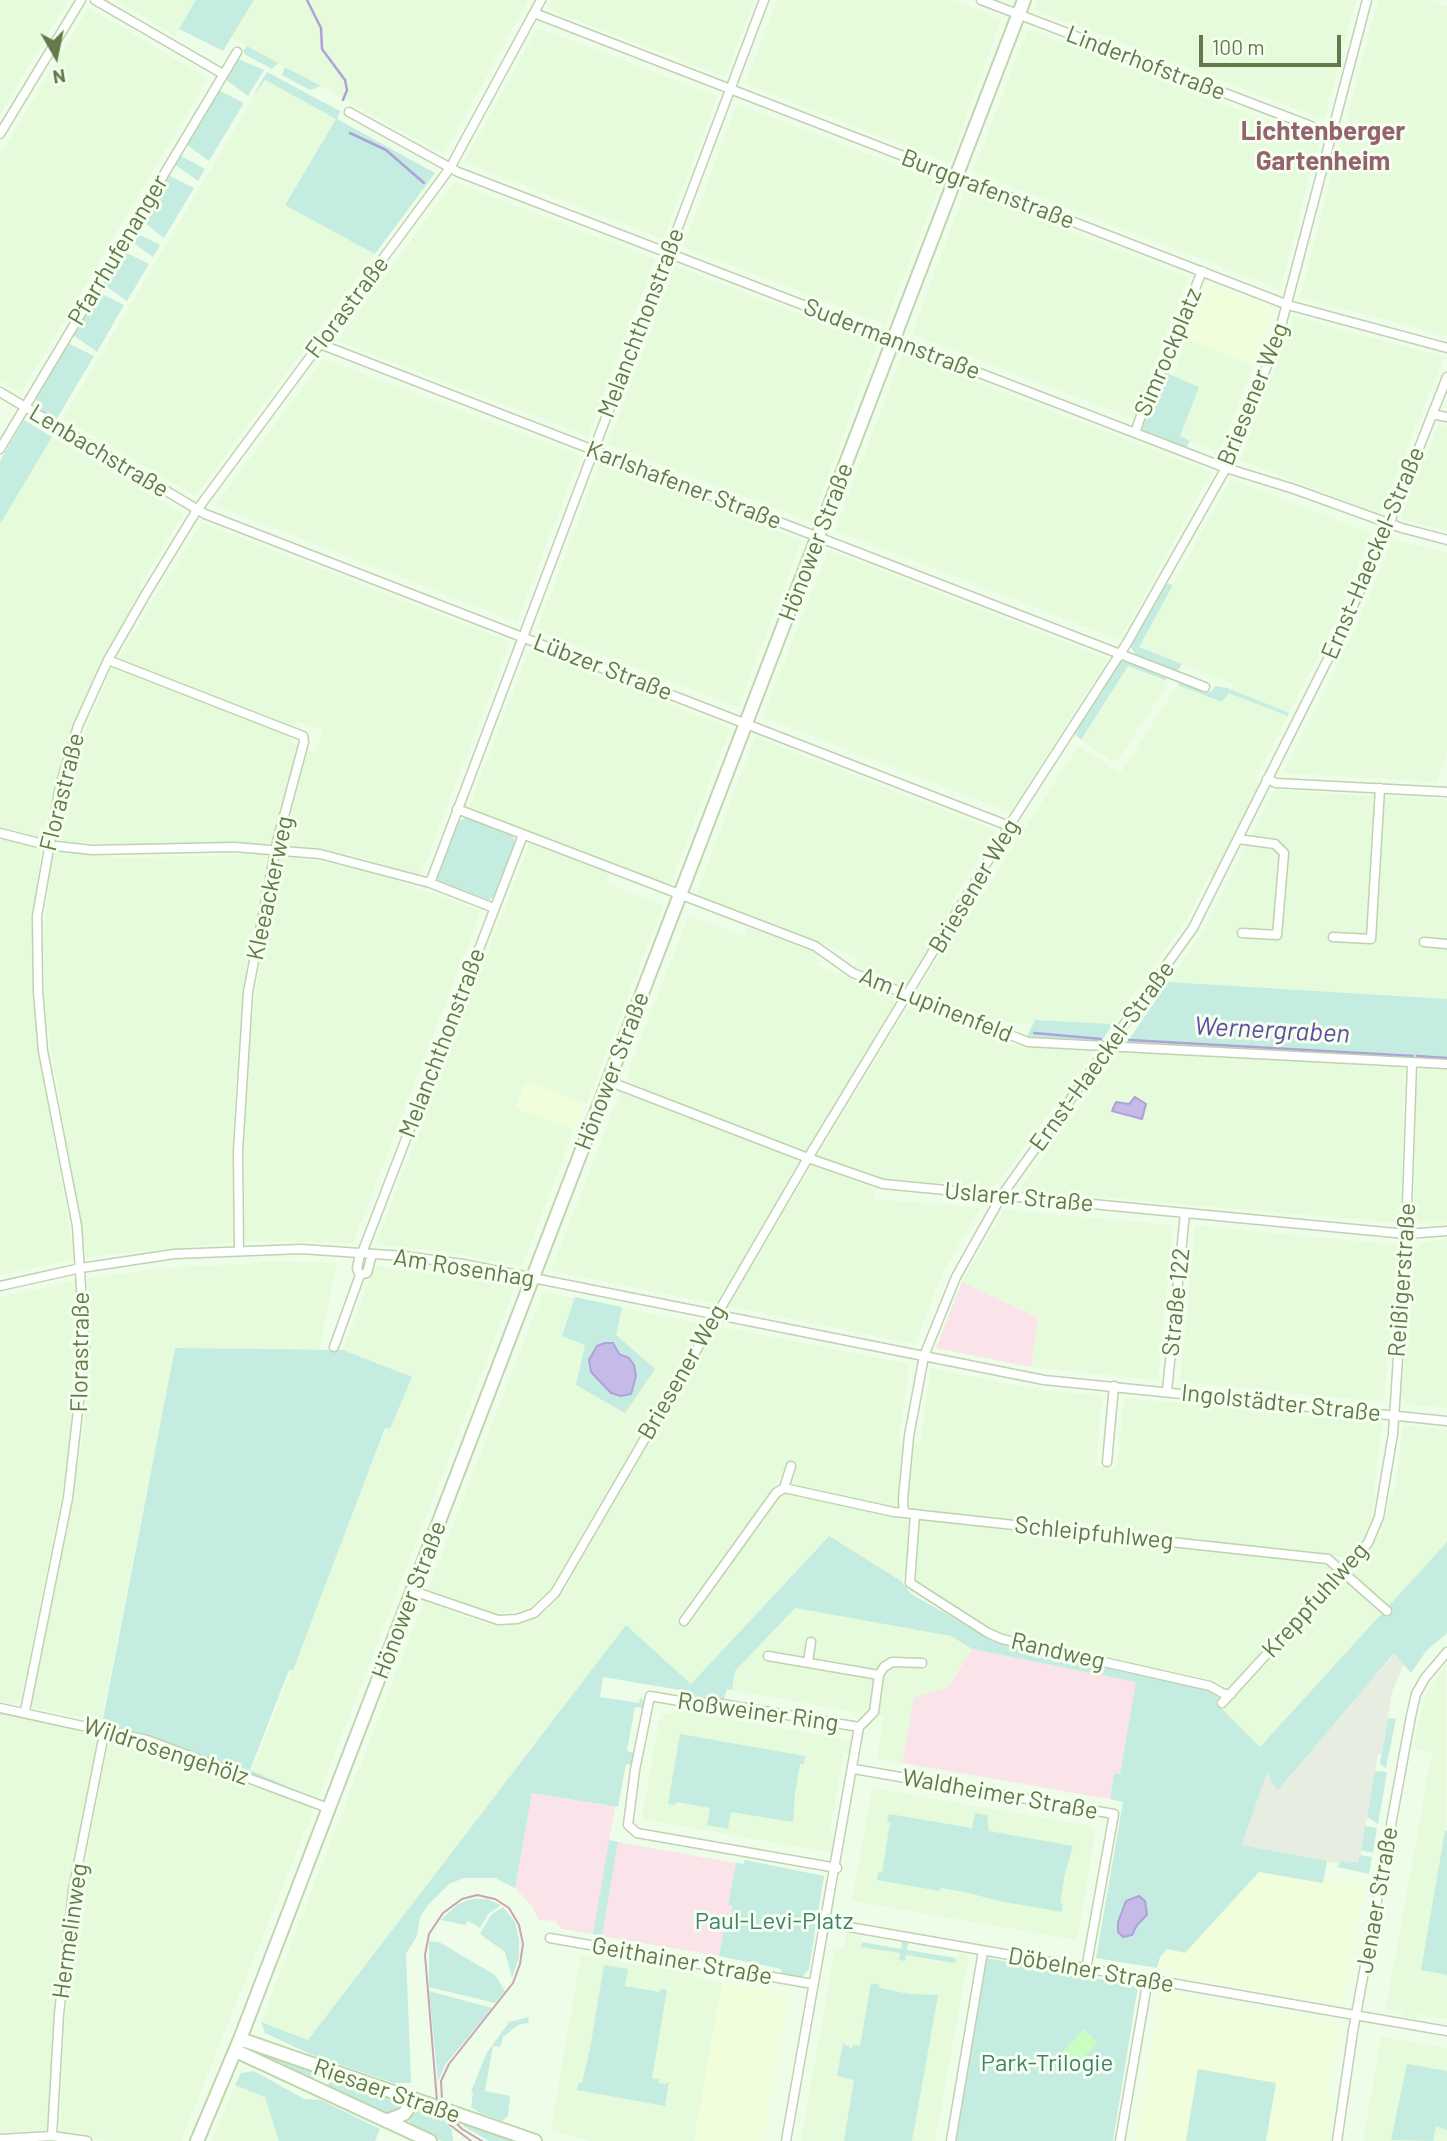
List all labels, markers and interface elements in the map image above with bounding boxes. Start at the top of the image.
street label: Linderhofstraße [1062,19,1230,107]
north arrow [21,21,91,91]
scale bar [1202,21,1344,65]
text: 100 m [1212,34,1265,59]
text: N [51,65,67,90]
district label: Lichtenberger Gartenheim [1241,115,1405,176]
street label: Burggrafenstraße [897,143,1079,235]
street label: Pfarrhufenanger [62,169,174,331]
street label: Melanchthonstraße [592,224,690,422]
street label: Florastraße [299,250,395,364]
street label: Simrockplatz [1128,284,1208,420]
street label: Sudermannstraße [800,292,984,386]
street label: Briesener Weg [1211,318,1295,470]
street label: Lenbachstraße [24,398,174,504]
street label: Karlshafener Straße [582,434,786,536]
street label: Ernst-Haeckel-Straße [1315,442,1431,664]
street label: Hönower Straße [773,459,859,625]
street label: Lübzer Straße [529,627,677,707]
street label: Florastraße [33,730,91,854]
street label: Kleeackerweg [241,813,299,963]
street label: Briesener Weg [923,814,1025,958]
street label: Melanchthonstraße [393,944,491,1142]
street label: Ernst-Haeckel-Straße [1023,955,1181,1157]
street label: Am Lupinenfeld [855,961,1017,1049]
street label: Hönower Straße [569,988,655,1154]
water label: Wernergraben [1193,1010,1351,1050]
street label: Uslarer Straße [943,1176,1095,1218]
street label: Reißigerstraße [1382,1202,1422,1358]
street label: Am Rosenhag [392,1243,536,1293]
street label: Straße 122 [1156,1246,1196,1358]
street label: Florastraße [65,1291,95,1413]
street label: Briesener Weg [632,1299,732,1445]
street label: Ingolstädter Straße [1180,1378,1382,1428]
street label: Schleipfuhlweg [1013,1510,1175,1556]
street label: Hönower Straße [366,1517,452,1683]
street label: Kreppfuhlweg [1256,1537,1374,1663]
street label: Randweg [1008,1626,1108,1676]
street label: Roßweiner Ring [676,1686,840,1738]
street label: Wildrosengehölz [80,1711,252,1791]
street label: Waldheimer Straße [900,1763,1100,1825]
street label: Jenaer Straße [1350,1825,1404,1975]
street label: Hermelinweg [46,1861,94,2001]
park label: Paul-Levi-Platz [695,1907,853,1935]
street label: Geithainer Straße [590,1931,774,1991]
street label: Döbelner Straße [1006,1941,1176,1999]
park label: Park-Trilogie [981,2049,1113,2077]
street label: Riesaer Straße [310,2052,464,2130]

